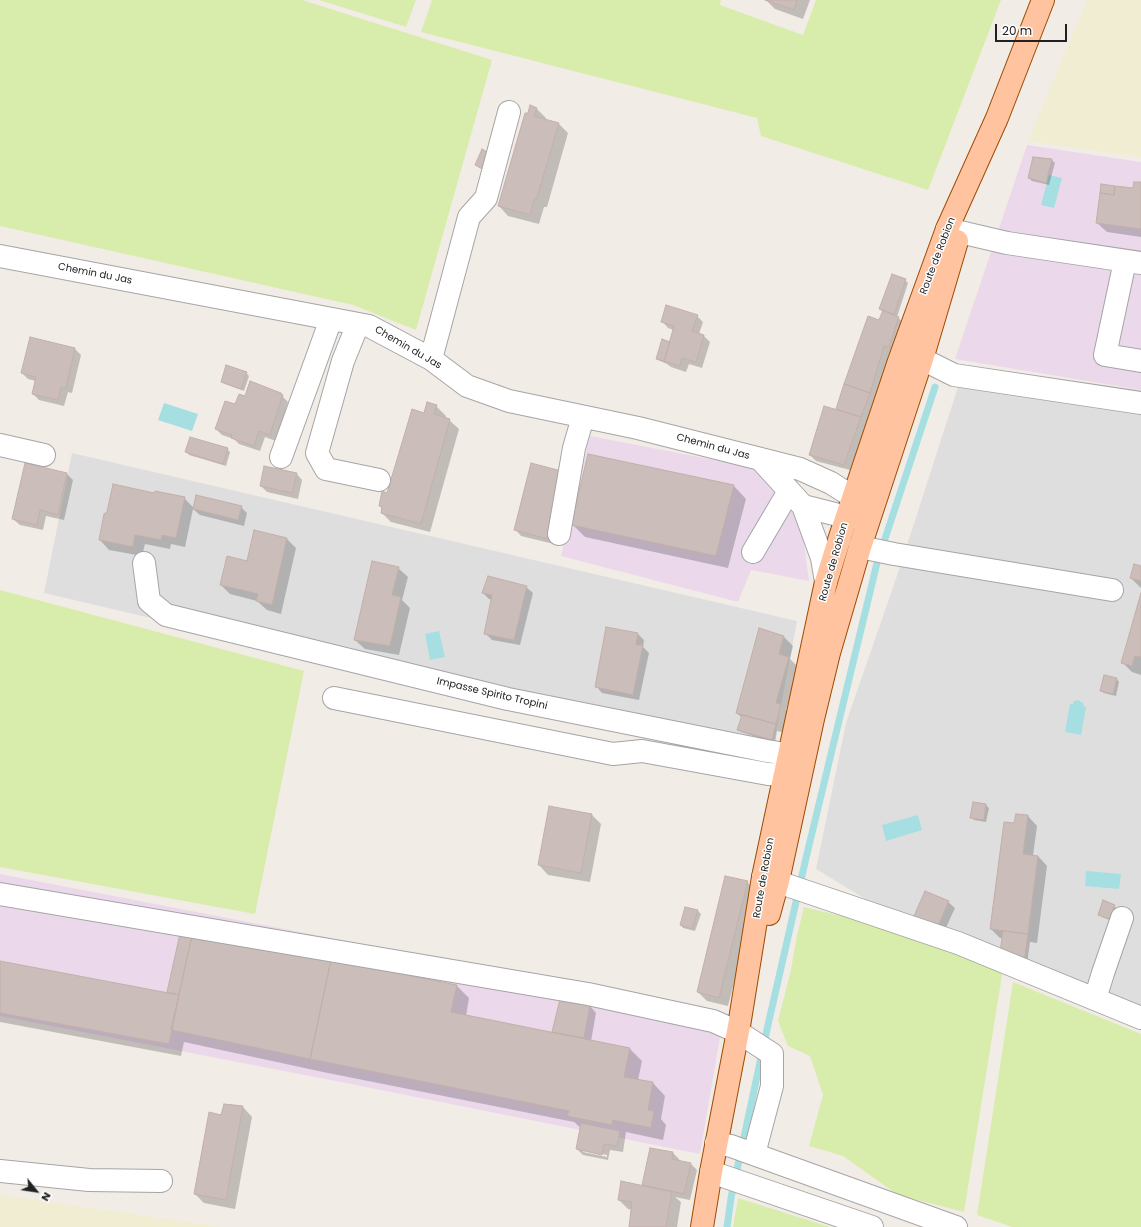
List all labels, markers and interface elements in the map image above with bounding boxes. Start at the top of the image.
scale bar [997,16,1069,42]
text: 20 m [1002,22,1032,39]
street label: Route de Robion [918,216,958,296]
street label: Chemin du Jas [57,261,133,287]
street label: Chemin du Jas [372,324,444,372]
street label: Chemin du Jas [675,431,751,463]
street label: Route de Robion [817,521,851,603]
street label: Impasse Spirito Tropini [436,675,548,713]
street label: Route de Robion [751,837,777,919]
north arrow [16,1171,56,1211]
text: N [37,1189,55,1205]

